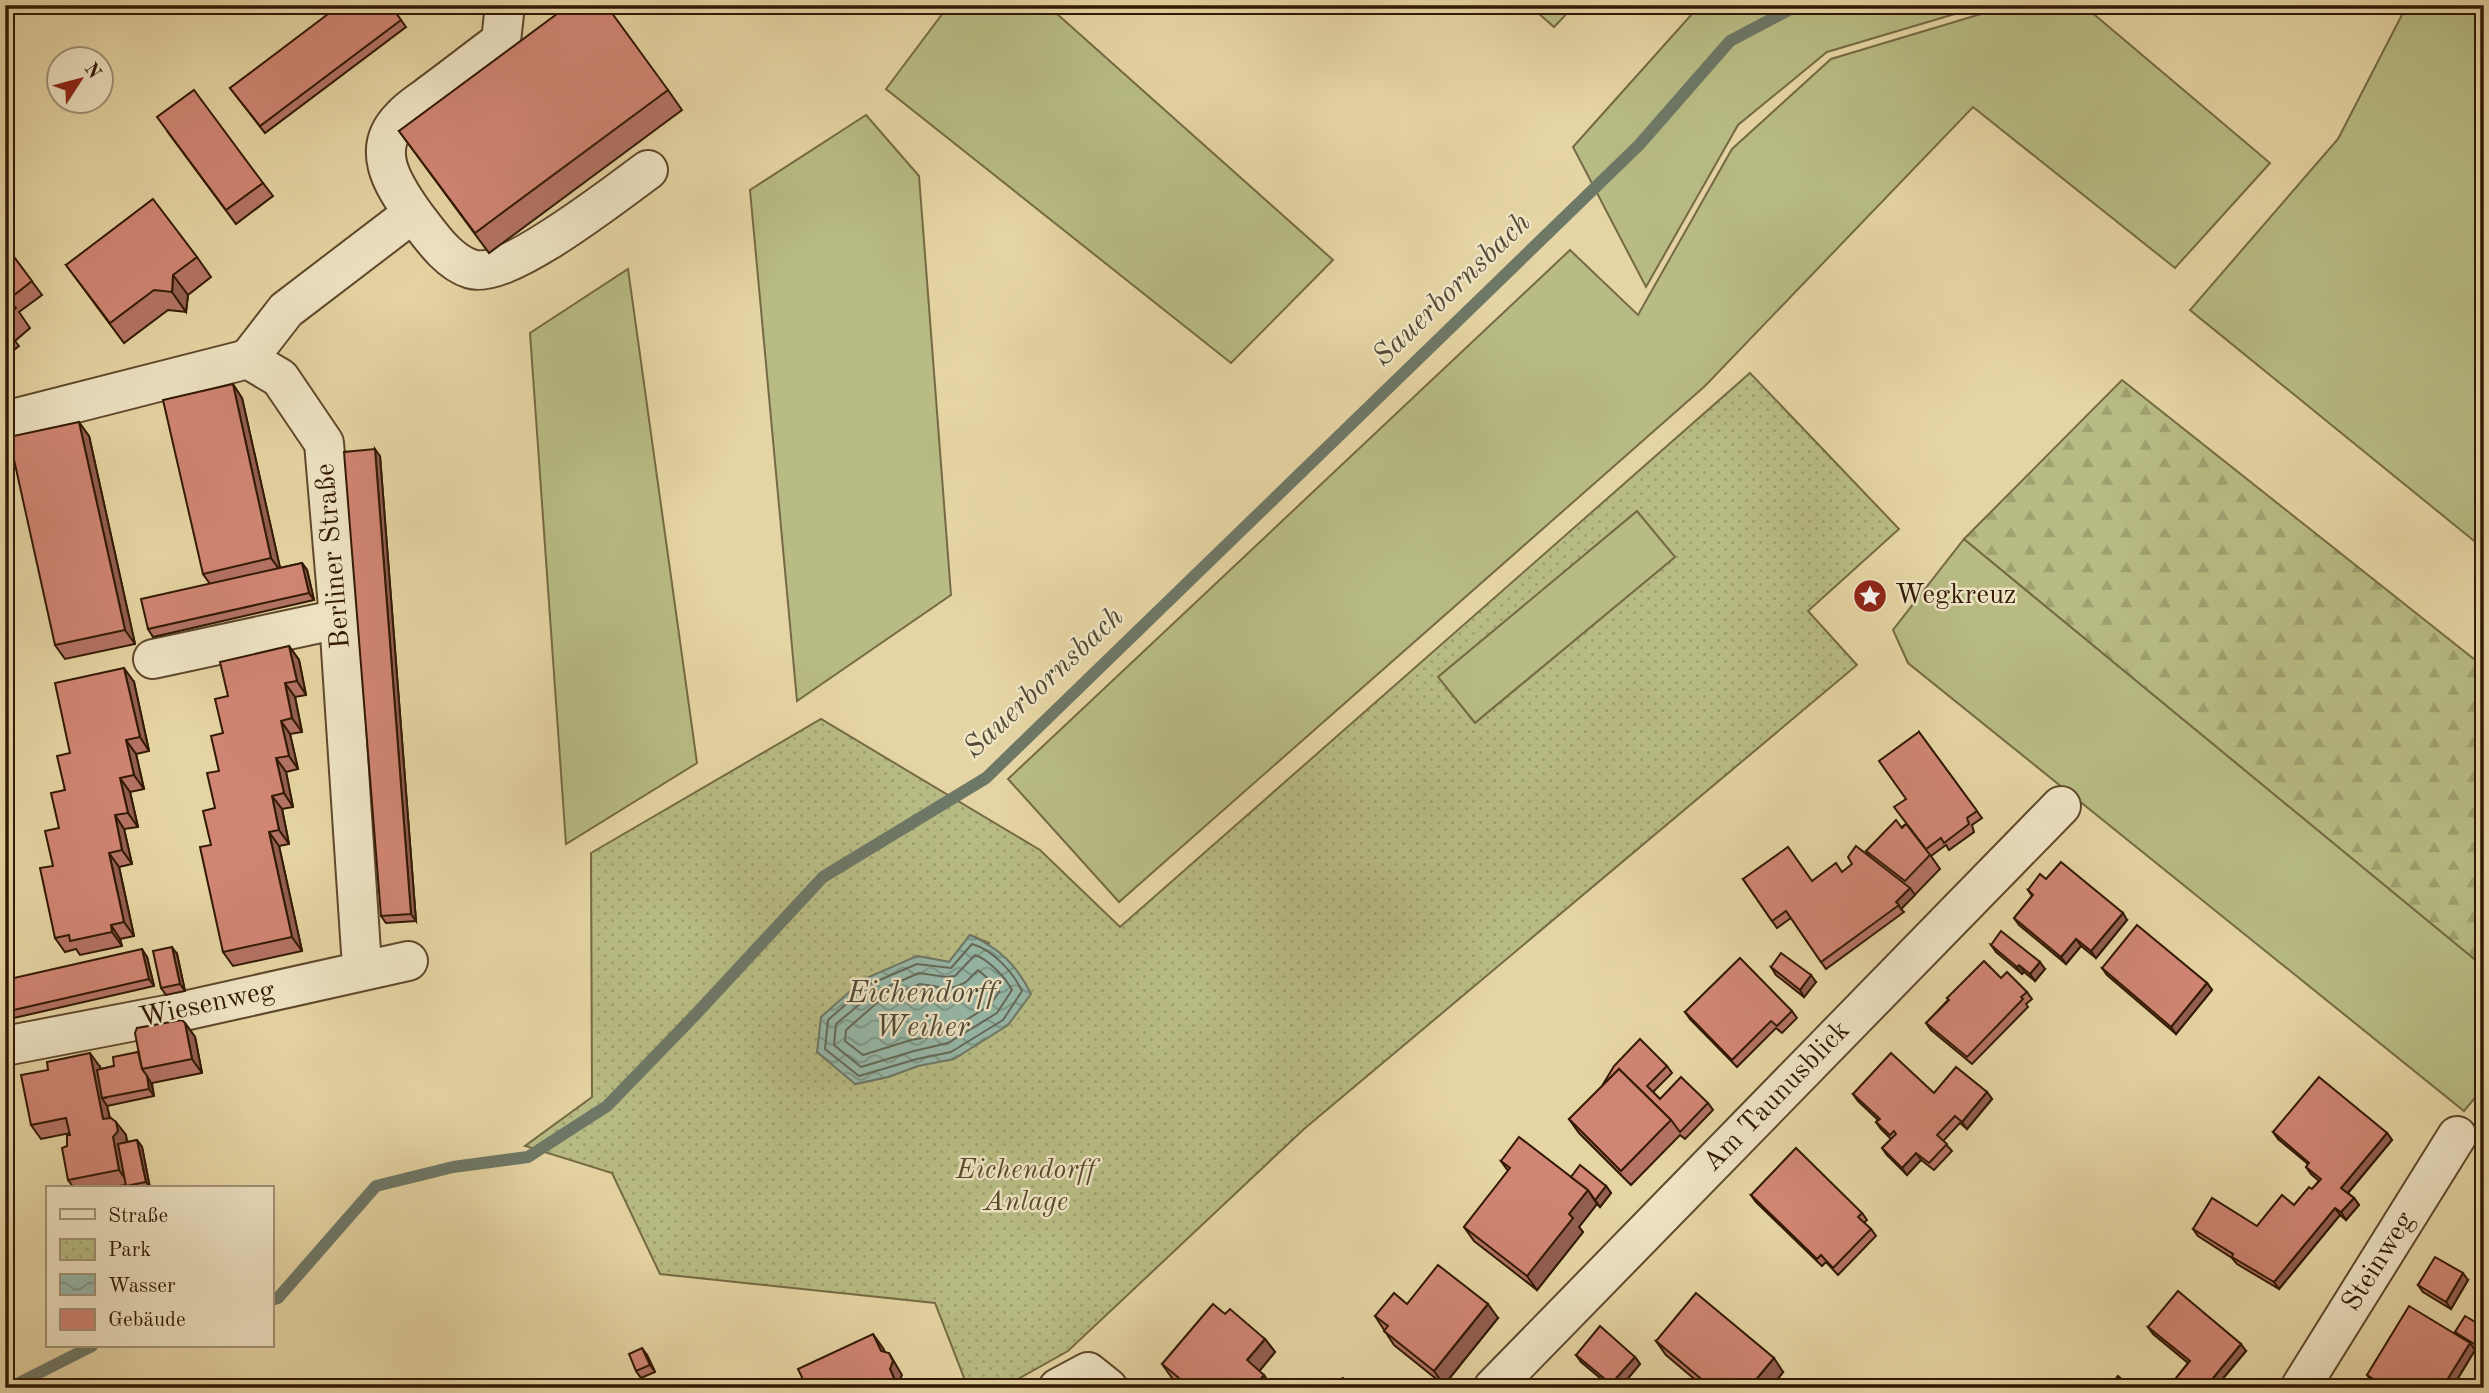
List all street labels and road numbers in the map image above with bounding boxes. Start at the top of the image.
street label: Berliner Straße [312,462,356,650]
street label: Wiesenweg [137,977,277,1033]
street label: Am Taunusblick [1698,1016,1856,1178]
street label: Steinweg [2338,1207,2420,1317]

